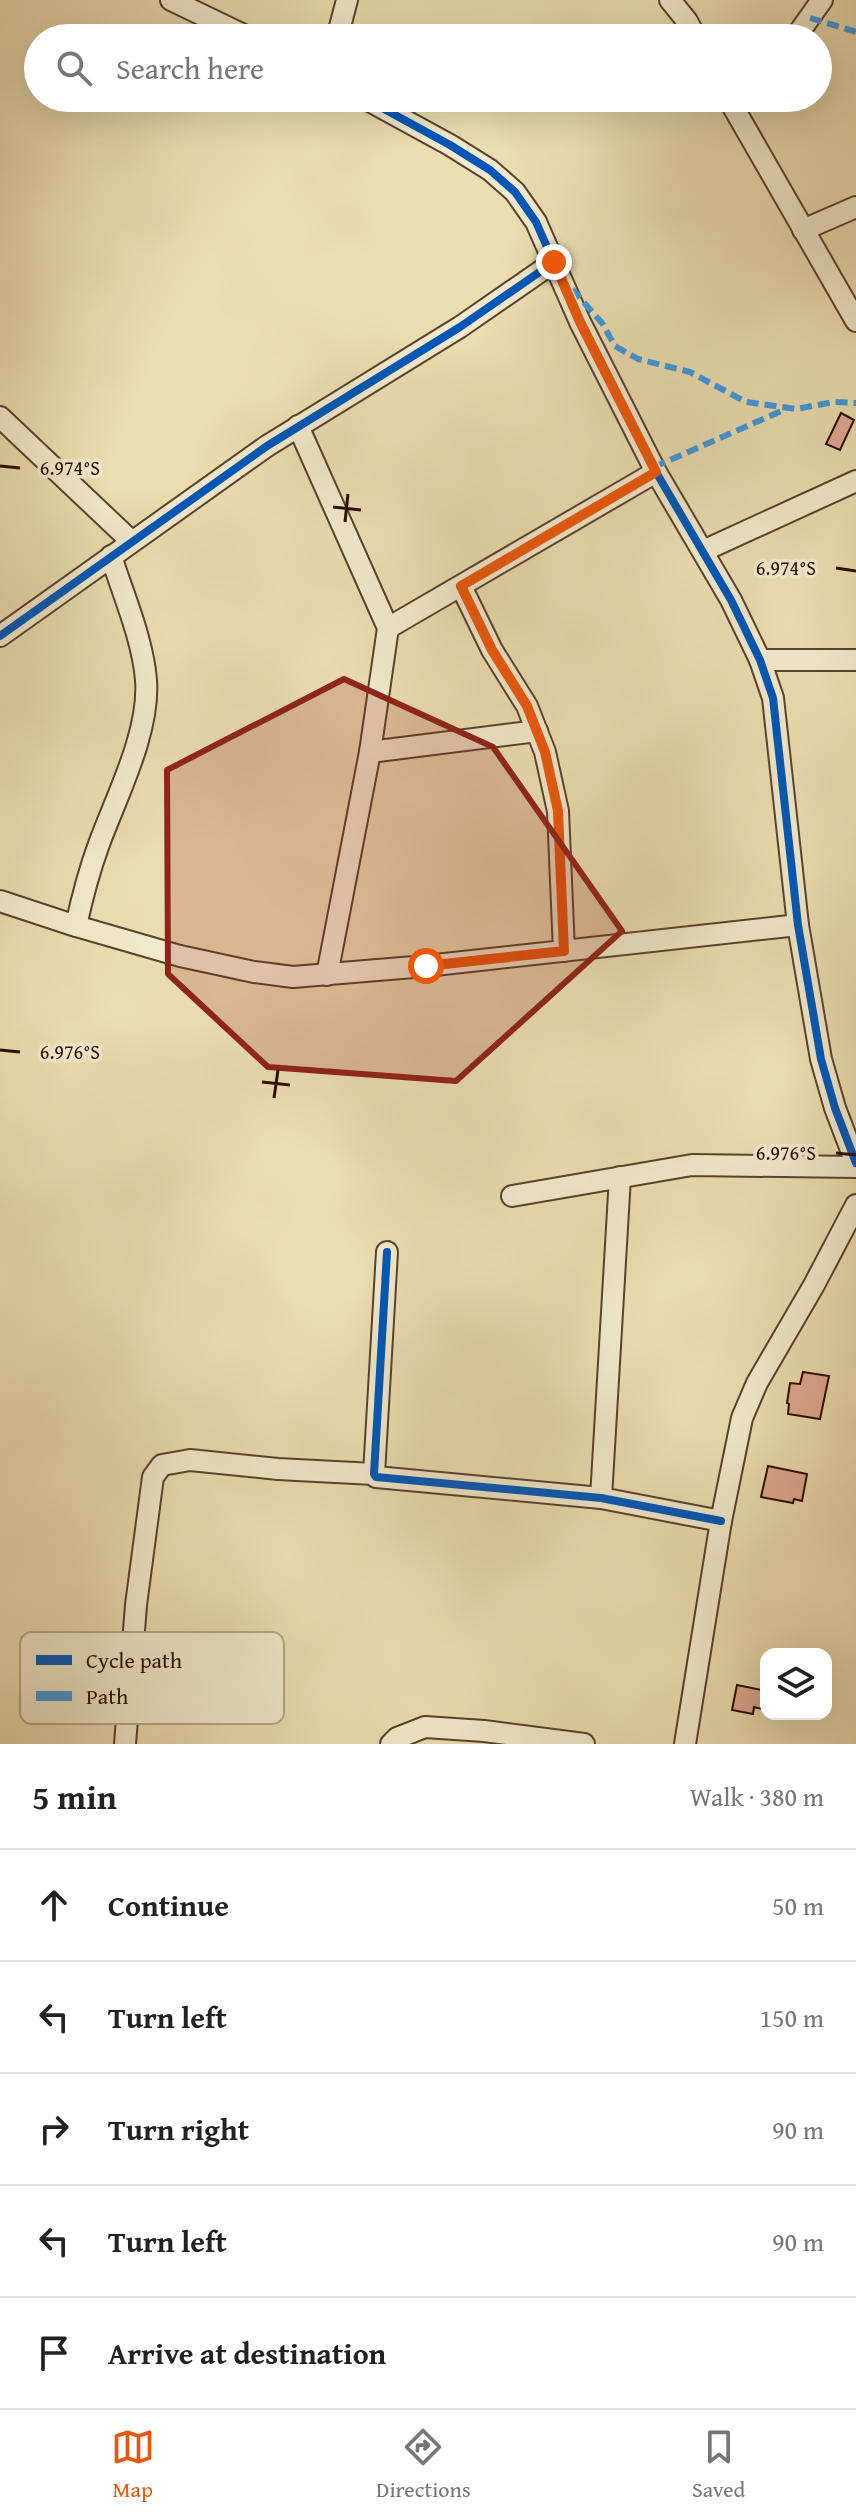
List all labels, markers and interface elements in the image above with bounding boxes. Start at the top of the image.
search box [24,24,832,112]
icon: search [52,46,96,90]
text: Search here [116,46,264,90]
route end [536,244,572,280]
text: 6.974°S [40,453,100,482]
text: 6.974°S [756,553,816,582]
route start [408,948,444,984]
text: 6.976°S [40,1037,100,1066]
text: 6.976°S [756,1138,816,1167]
legend [20,1632,284,1724]
text: Cycle path [86,1644,183,1676]
map controls [760,1648,832,1720]
button: layers [760,1648,832,1720]
text: Path [86,1680,129,1712]
text: 5 min [32,1772,117,1821]
text: Walk · 380 m [690,1777,824,1816]
icon: ahead [32,1883,76,1927]
text: Continue [108,1883,229,1927]
text: 50 m [772,1886,824,1925]
icon: left [32,1995,76,2039]
text: Turn left [108,1995,227,2039]
text: 150 m [759,1998,824,2037]
icon: right [32,2107,76,2151]
text: Turn right [108,2107,249,2151]
text: 90 m [772,2110,824,2149]
icon: left [32,2219,76,2263]
text: Turn left [108,2219,227,2263]
text: 90 m [772,2222,824,2261]
icon: arrive [32,2331,76,2375]
text: Arrive at destination [108,2331,386,2375]
tab: Map [111,2425,155,2505]
tab: Directions [376,2425,471,2505]
tab: Saved [692,2425,745,2505]

